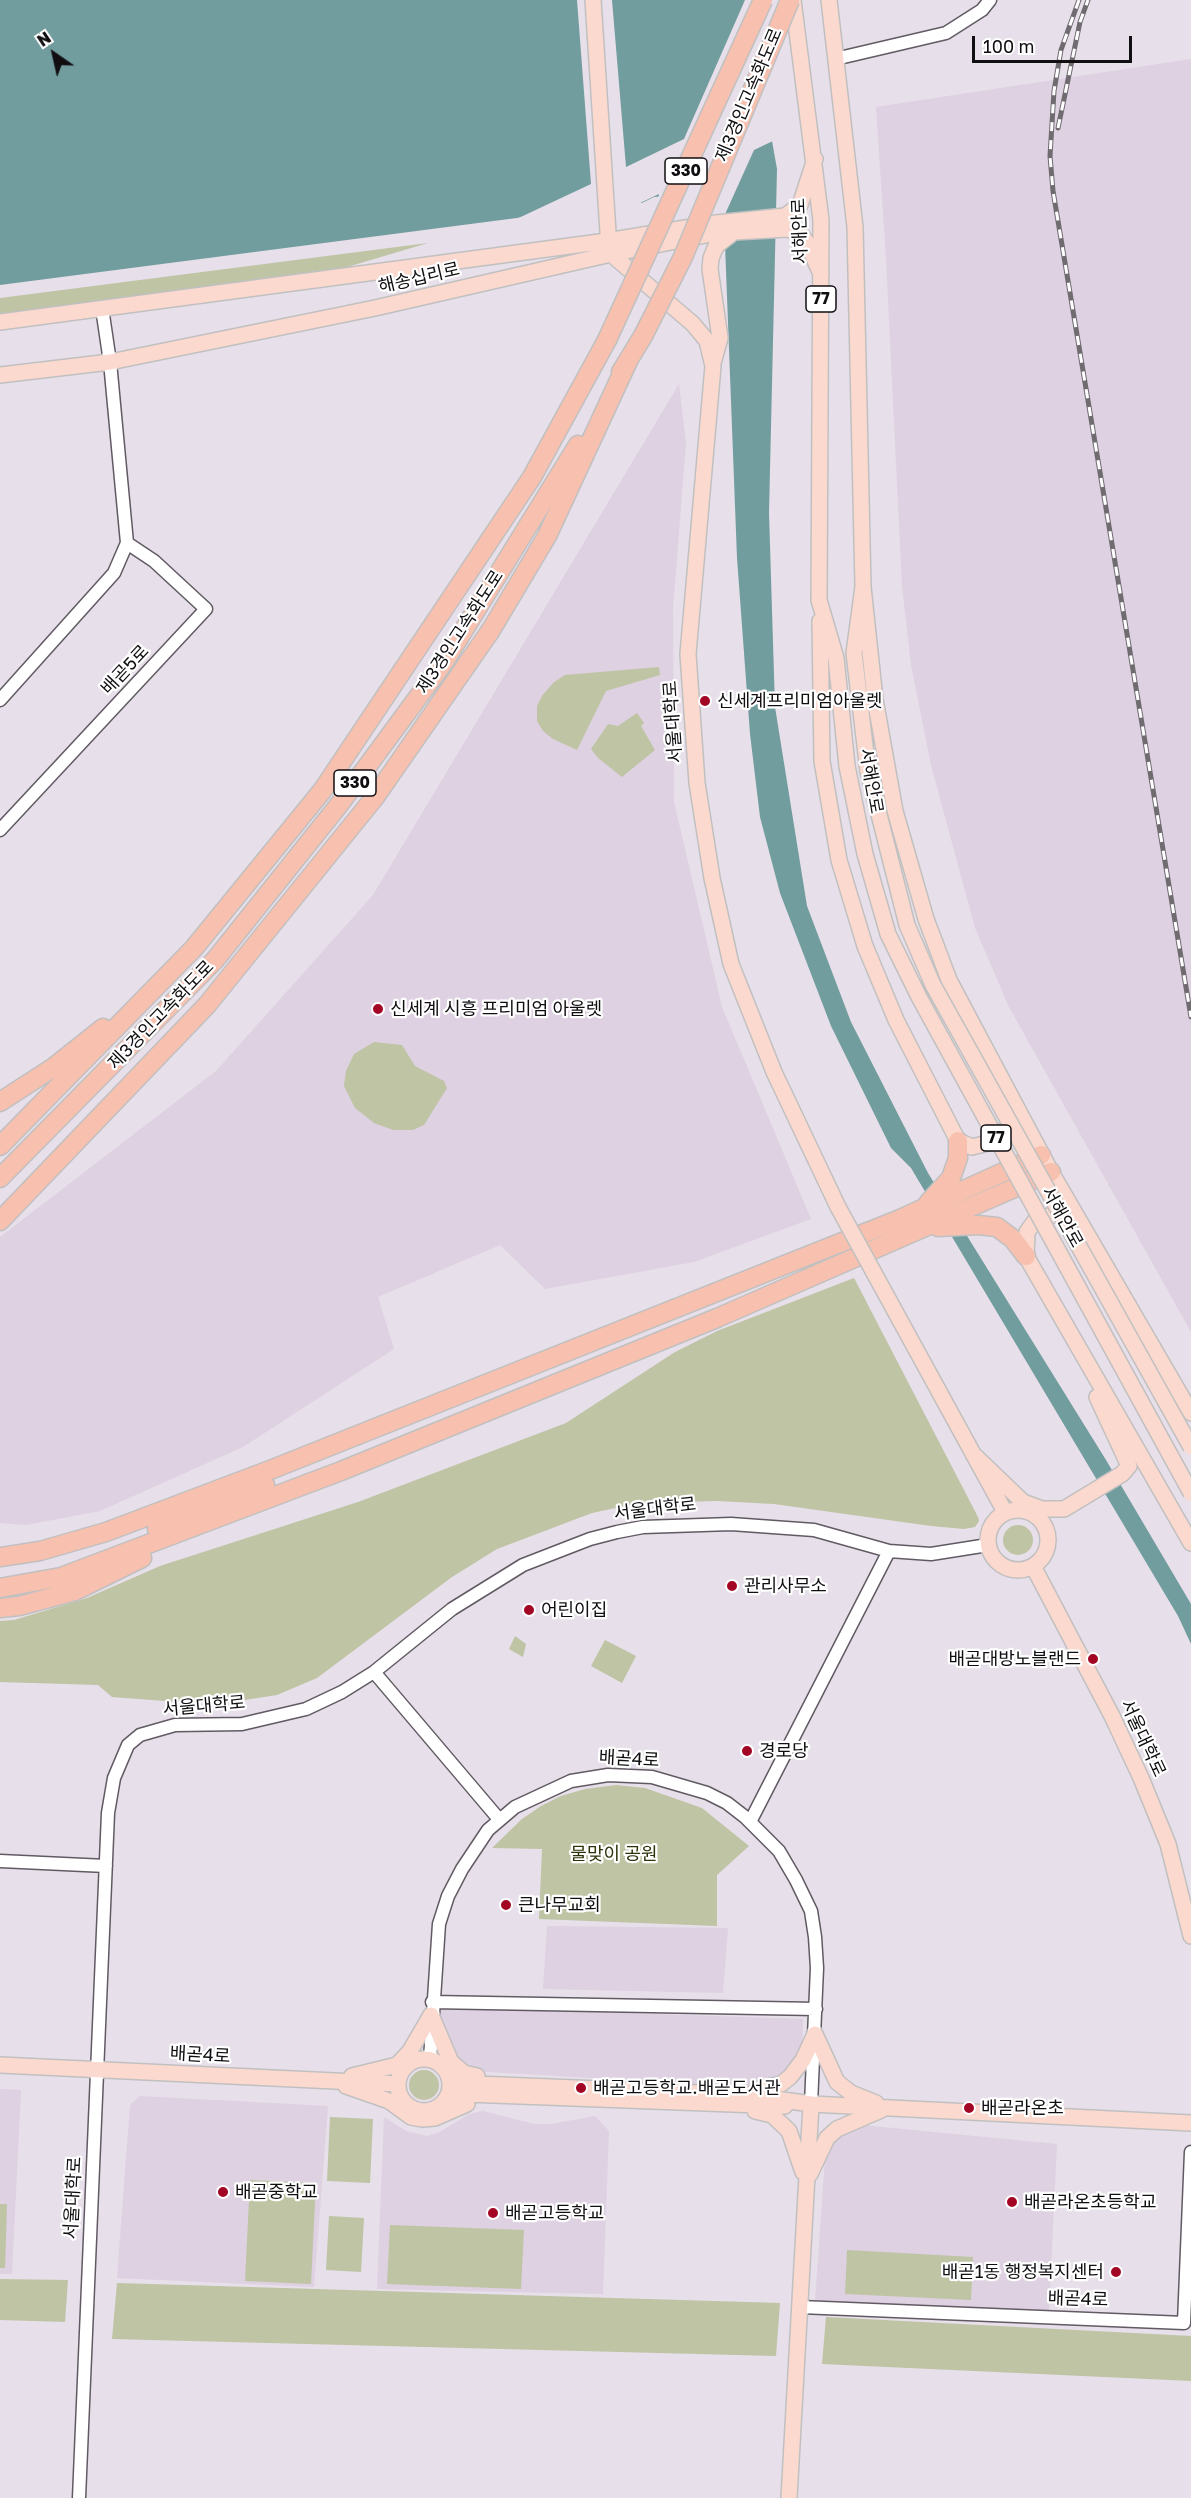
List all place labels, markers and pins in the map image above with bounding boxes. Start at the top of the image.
place label: 신세계프리미엄아울렛 [717,690,883,712]
marker: 신세계프리미엄아울렛 [698,694,712,708]
place label: 신세계 시흥 프리미엄 아울렛 [390,998,602,1020]
marker: 신세계 시흥 프리미엄 아울렛 [371,1002,385,1016]
place label: 관리사무소 [744,1575,827,1597]
marker: 관리사무소 [725,1579,739,1593]
place label: 어린이집 [541,1599,607,1621]
marker: 어린이집 [522,1603,536,1617]
place label: 배곧대방노블랜드 [949,1648,1081,1670]
marker: 배곧대방노블랜드 [1086,1652,1100,1666]
place label: 경로당 [759,1740,809,1762]
marker: 경로당 [740,1744,754,1758]
place label: 큰나무교회 [518,1894,601,1916]
marker: 큰나무교회 [499,1898,513,1912]
place label: 배곧고등학교.배곧도서관 [593,2077,781,2099]
marker: 배곧고등학교.배곧도서관 [574,2081,588,2095]
place label: 배곧라온초 [981,2097,1064,2119]
marker: 배곧라온초 [962,2101,976,2115]
place label: 배곧중학교 [235,2181,318,2203]
marker: 배곧중학교 [216,2185,230,2199]
place label: 배곧라온초등학교 [1024,2191,1156,2213]
marker: 배곧라온초등학교 [1005,2195,1019,2209]
place label: 배곧고등학교 [505,2202,604,2224]
marker: 배곧고등학교 [486,2206,500,2220]
place label: 배곧1동 행정복지센터 [942,2261,1104,2283]
marker: 배곧1동 행정복지센터 [1109,2265,1123,2279]

